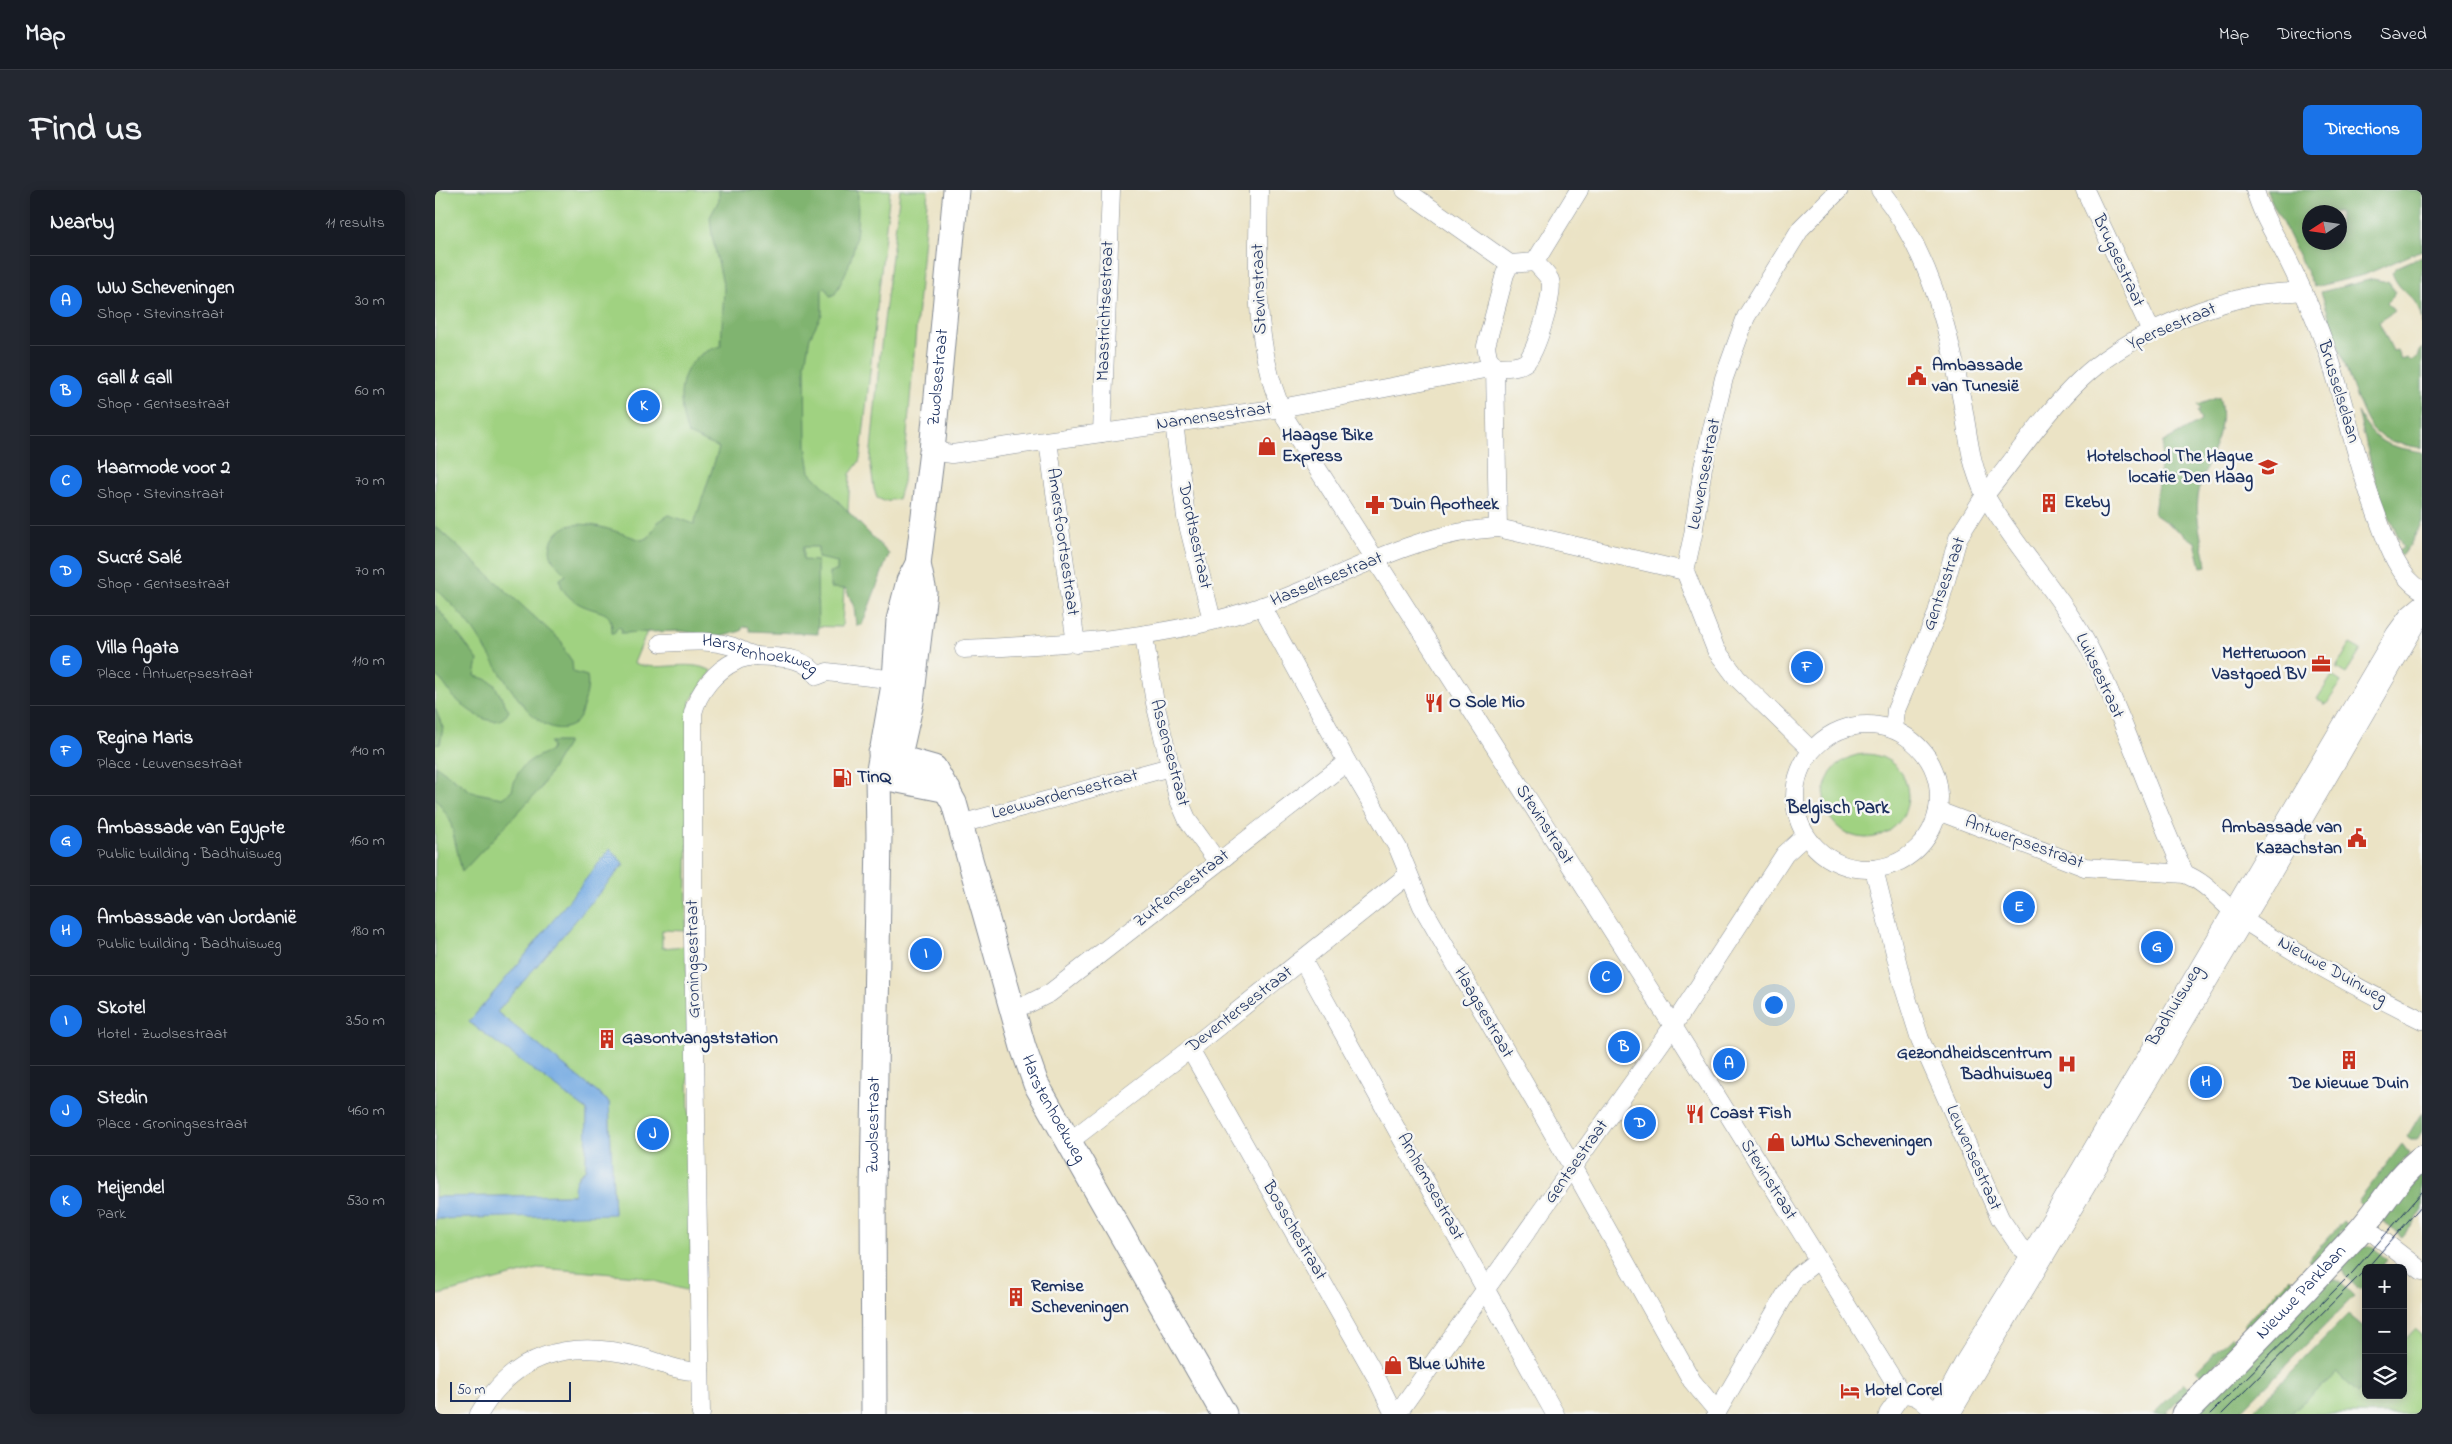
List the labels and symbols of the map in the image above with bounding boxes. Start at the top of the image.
north arrow [2302,205,2347,250]
street label: Brugsestraat [2084,209,2151,312]
street label: Maastrichtsestraat [1091,240,1121,382]
street label: Stevinstraat [1245,243,1275,335]
street label: Ypersestraat [2123,297,2221,357]
street label: Zwolsestraat [921,328,956,427]
street label: Brusselselaan [2310,337,2366,447]
place label: Ambassade van Tunesië [1931,353,2023,400]
public building icon: Ambassade van Tunesië [1906,365,1928,387]
pin: K [628,387,660,425]
street label: Namensestraat [1155,396,1273,438]
street label: Leuvensestraat [1681,416,1729,532]
place label: Haagse Bike Express [1282,423,1374,470]
shop icon: Haagse Bike Express [1256,435,1278,457]
place label: Hotelschool The Hague locatie Den Haag [2087,444,2254,492]
school or university icon: Hotelschool The Hague locatie Den Haag [2257,456,2279,478]
street label: Amersfoortsestraat [1039,466,1085,618]
street label: Dordtsestraat [1170,480,1218,591]
place label: Ekeby [2064,490,2110,517]
place label: Duin Apotheek [1389,492,1500,518]
building icon: Ekeby [2038,492,2060,514]
pharmacy icon: Duin Apotheek [1364,494,1386,516]
street label: Gentsestraat [1917,534,1973,634]
street label: Hasseltsestraat [1267,546,1387,614]
street label: Harstenhoekweg [701,629,825,683]
street label: Luiksestraat [2068,629,2130,723]
place label: Metterwoon Vastgoed BV [2211,641,2307,689]
pin: F [1791,648,1823,686]
office icon: Metterwoon Vastgoed BV [2310,653,2332,675]
place label: O Sole Mio [1449,690,1525,716]
restaurant icon: O Sole Mio [1423,692,1445,714]
street label: Assensestraat [1142,697,1196,809]
street label: Leeuwardensestraat [989,763,1141,827]
place label: TinQ [857,765,892,791]
fuel station icon: TinQ [831,767,853,789]
street label: Stevinstraat [1508,780,1580,870]
district label: Belgisch Park [1786,795,1890,824]
street label: Antwerpsestraat [1961,809,2087,877]
place label: Ambassade van Kazachstan [2221,815,2342,862]
public building icon: Ambassade van Kazachstan [2346,827,2368,849]
street label: Zutfensestraat [1129,843,1235,935]
pin: E [2003,888,2035,926]
street label: Groningsestraat [680,899,709,1019]
pin: G [2141,928,2173,966]
street label: Nieuwe Duinweg [2272,930,2391,1013]
pin: I [910,935,942,973]
pin: C [1590,958,1622,996]
street label: Deventersestraat [1180,960,1299,1061]
street label: Badhuisweg [2140,960,2210,1053]
street label: Haagsestraat [1445,963,1520,1064]
your location [1761,992,1787,1018]
place label: Gasontvangststation [622,1026,778,1053]
building icon: Gasontvangststation [596,1028,618,1050]
pin: B [1608,1028,1640,1066]
place label: Gezondheidscentrum Badhuisweg [1897,1041,2052,1089]
pin: A [1713,1045,1745,1083]
building icon: De Nieuwe Duin [2338,1049,2360,1071]
street label: Harstenhoekweg [1014,1051,1092,1169]
hospital icon: Gezondheidscentrum Badhuisweg [2056,1053,2078,1075]
pin: H [2190,1063,2222,1101]
place label: De Nieuwe Duin [2288,1071,2409,1097]
street label: Zwolsestraat [860,1076,888,1174]
place label: Coast Fish [1710,1101,1792,1127]
street label: Leuvensestraat [1938,1101,2008,1215]
restaurant icon: Coast Fish [1684,1103,1706,1125]
pin: D [1624,1104,1656,1142]
street label: Gentsestraat [1538,1114,1616,1210]
pin: J [637,1115,669,1153]
street label: Arnhemsestraat [1390,1128,1470,1246]
place label: WMW Scheveningen [1791,1129,1932,1156]
shop icon: WMW Scheveningen [1765,1131,1787,1153]
street label: Stevinstraat [1733,1135,1803,1225]
street label: Bosschestraat [1255,1176,1333,1285]
street label: Nieuwe Parklaan [2250,1240,2353,1346]
place label: Remise Scheveningen [1031,1274,1129,1322]
building icon: Remise Scheveningen [1005,1286,1027,1308]
place label: Blue White [1407,1352,1486,1378]
shop icon: Blue White [1382,1354,1404,1376]
place label: Hotel Corel [1865,1378,1942,1404]
scale bar [450,1379,571,1402]
hotel icon: Hotel Corel [1839,1380,1861,1402]

